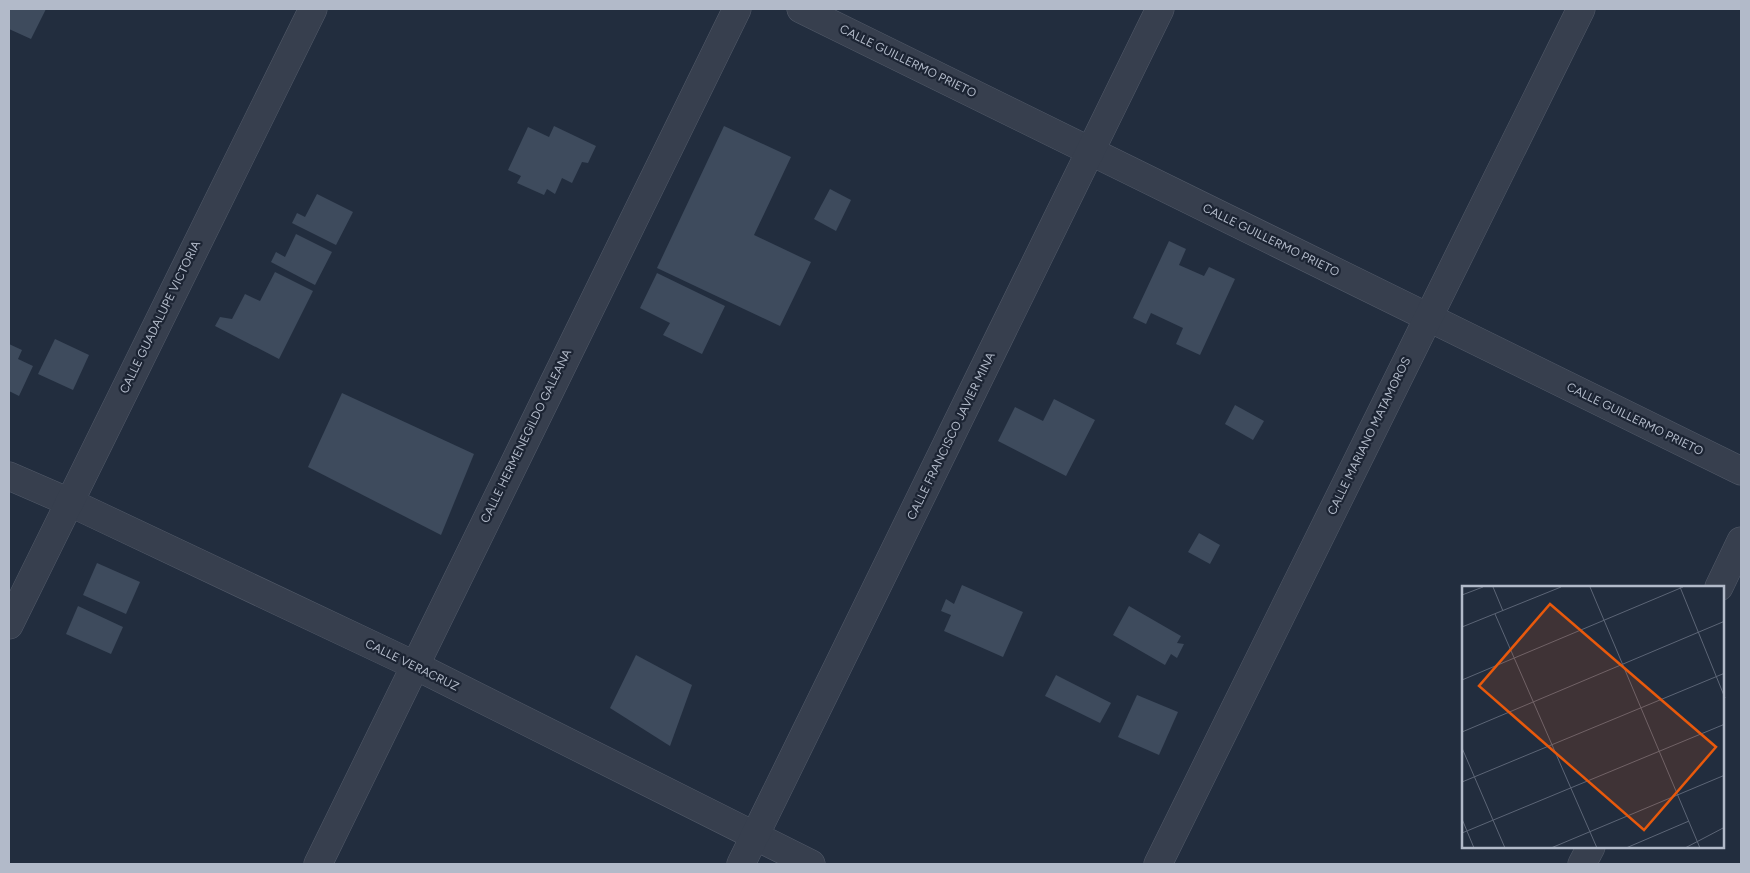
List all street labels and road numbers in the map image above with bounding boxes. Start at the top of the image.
street label: CALLE GUILLERMO PRIETO [837,22,979,100]
street label: CALLE GUILLERMO PRIETO [1200,201,1342,279]
street label: CALLE GUADALUPE VICTORIA [117,238,203,396]
street label: CALLE HERMENEGILDO GALEANA [478,347,574,525]
street label: CALLE FRANCISCO JAVIER MINA [904,350,998,522]
street label: CALLE MARIANO MATAMOROS [1325,355,1413,517]
street label: CALLE GUILLERMO PRIETO [1564,380,1706,458]
street label: CALLE VERACRUZ [363,636,461,694]

